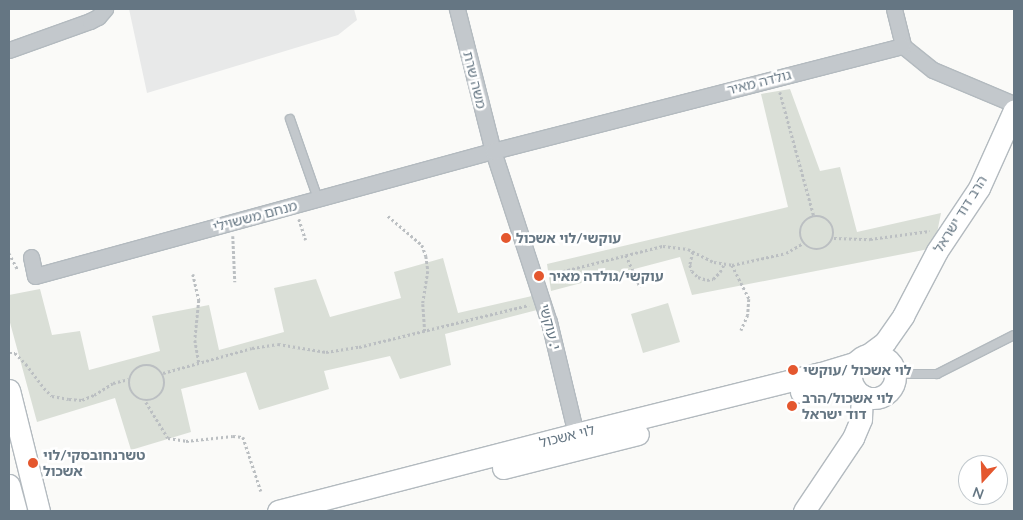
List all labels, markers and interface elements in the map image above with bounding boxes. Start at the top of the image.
street label: משה שרת [460,50,490,110]
street label: גולדה מאיר [725,66,793,98]
street label: הרב דוד ישראל [930,172,990,256]
street label: מנחם מששוילי [211,197,299,235]
place label: עוקשי/לוי אשכול [516,230,621,246]
marker: עוקשי/לוי אשכול [500,232,512,244]
place label: עוקשי/גולדה מאיר [549,268,663,284]
marker: עוקשי/גולדה מאיר [533,270,545,282]
street label: י. עוקשי [536,302,564,352]
place label: לוי אשכול /עוקשי [803,362,912,378]
marker: לוי אשכול /עוקשי [787,364,799,376]
place label: לוי אשכול/הרב דוד ישראל [802,390,893,422]
marker: לוי אשכול/הרב דוד ישראל [786,400,798,412]
street label: לוי אשכול [538,421,596,451]
place label: טשרנחובסקי/לוי אשכול [43,447,145,480]
north arrow [958,455,1008,505]
marker: טשרנחובסקי/לוי אשכול [27,457,39,469]
text: N [970,484,986,503]

